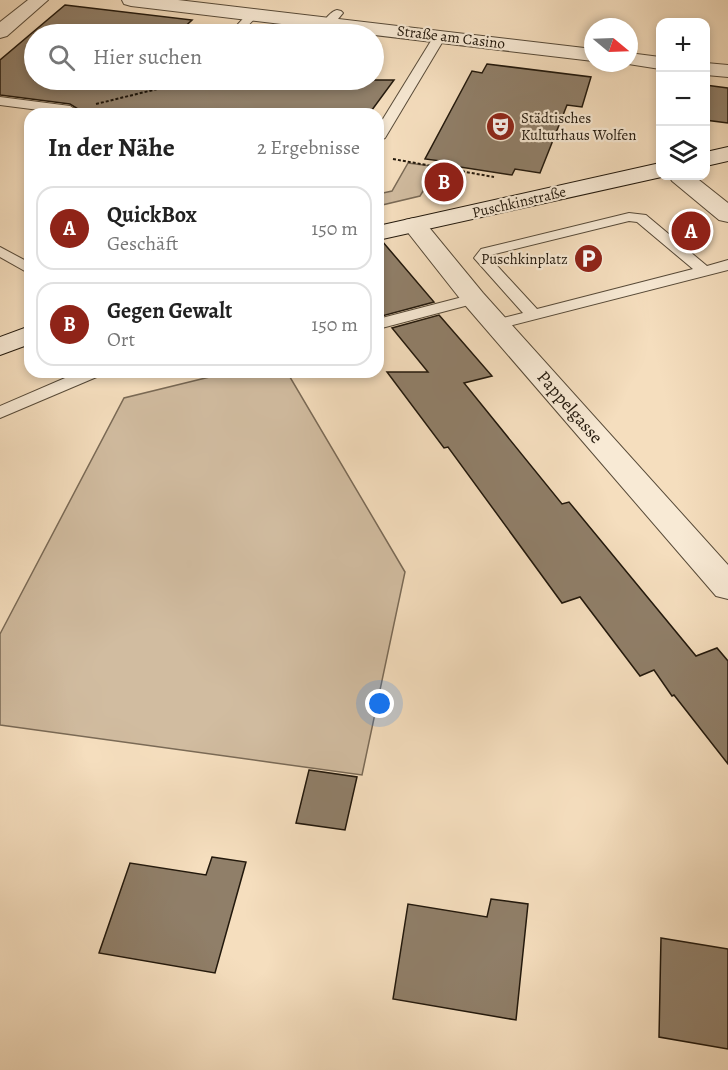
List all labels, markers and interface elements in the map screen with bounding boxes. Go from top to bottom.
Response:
north arrow [584,18,638,72]
map controls [656,18,710,180]
button: + [656,18,710,72]
street label: Straße am Casino [396,20,506,54]
search box [24,24,384,90]
icon: search [45,41,78,74]
text: Hier suchen [93,42,202,72]
button: − [656,72,710,126]
place label: Städtisches Kulturhaus Wolfen [521,108,636,145]
theatre icon: Städtisches Kulturhaus Wolfen [484,111,516,143]
button: layers [656,126,710,180]
text: In der Nähe [48,130,175,165]
text: 2 Ergebnisse [257,134,360,161]
pin: B [424,160,464,204]
street label: Puschkinstraße [470,181,568,223]
text: QuickBox [107,200,197,230]
pin: A [672,208,710,254]
text: A [63,215,76,242]
text: 150 m [311,215,358,242]
text: Geschäft [107,230,178,257]
parking icon: Puschkinplatz [573,243,605,275]
place label: Puschkinplatz [481,249,568,269]
text: Gegen Gewalt [107,296,232,326]
text: B [63,311,76,338]
text: 150 m [311,311,358,338]
text: Ort [107,326,135,353]
street label: Pappelgasse [532,365,608,449]
your location [365,689,394,718]

